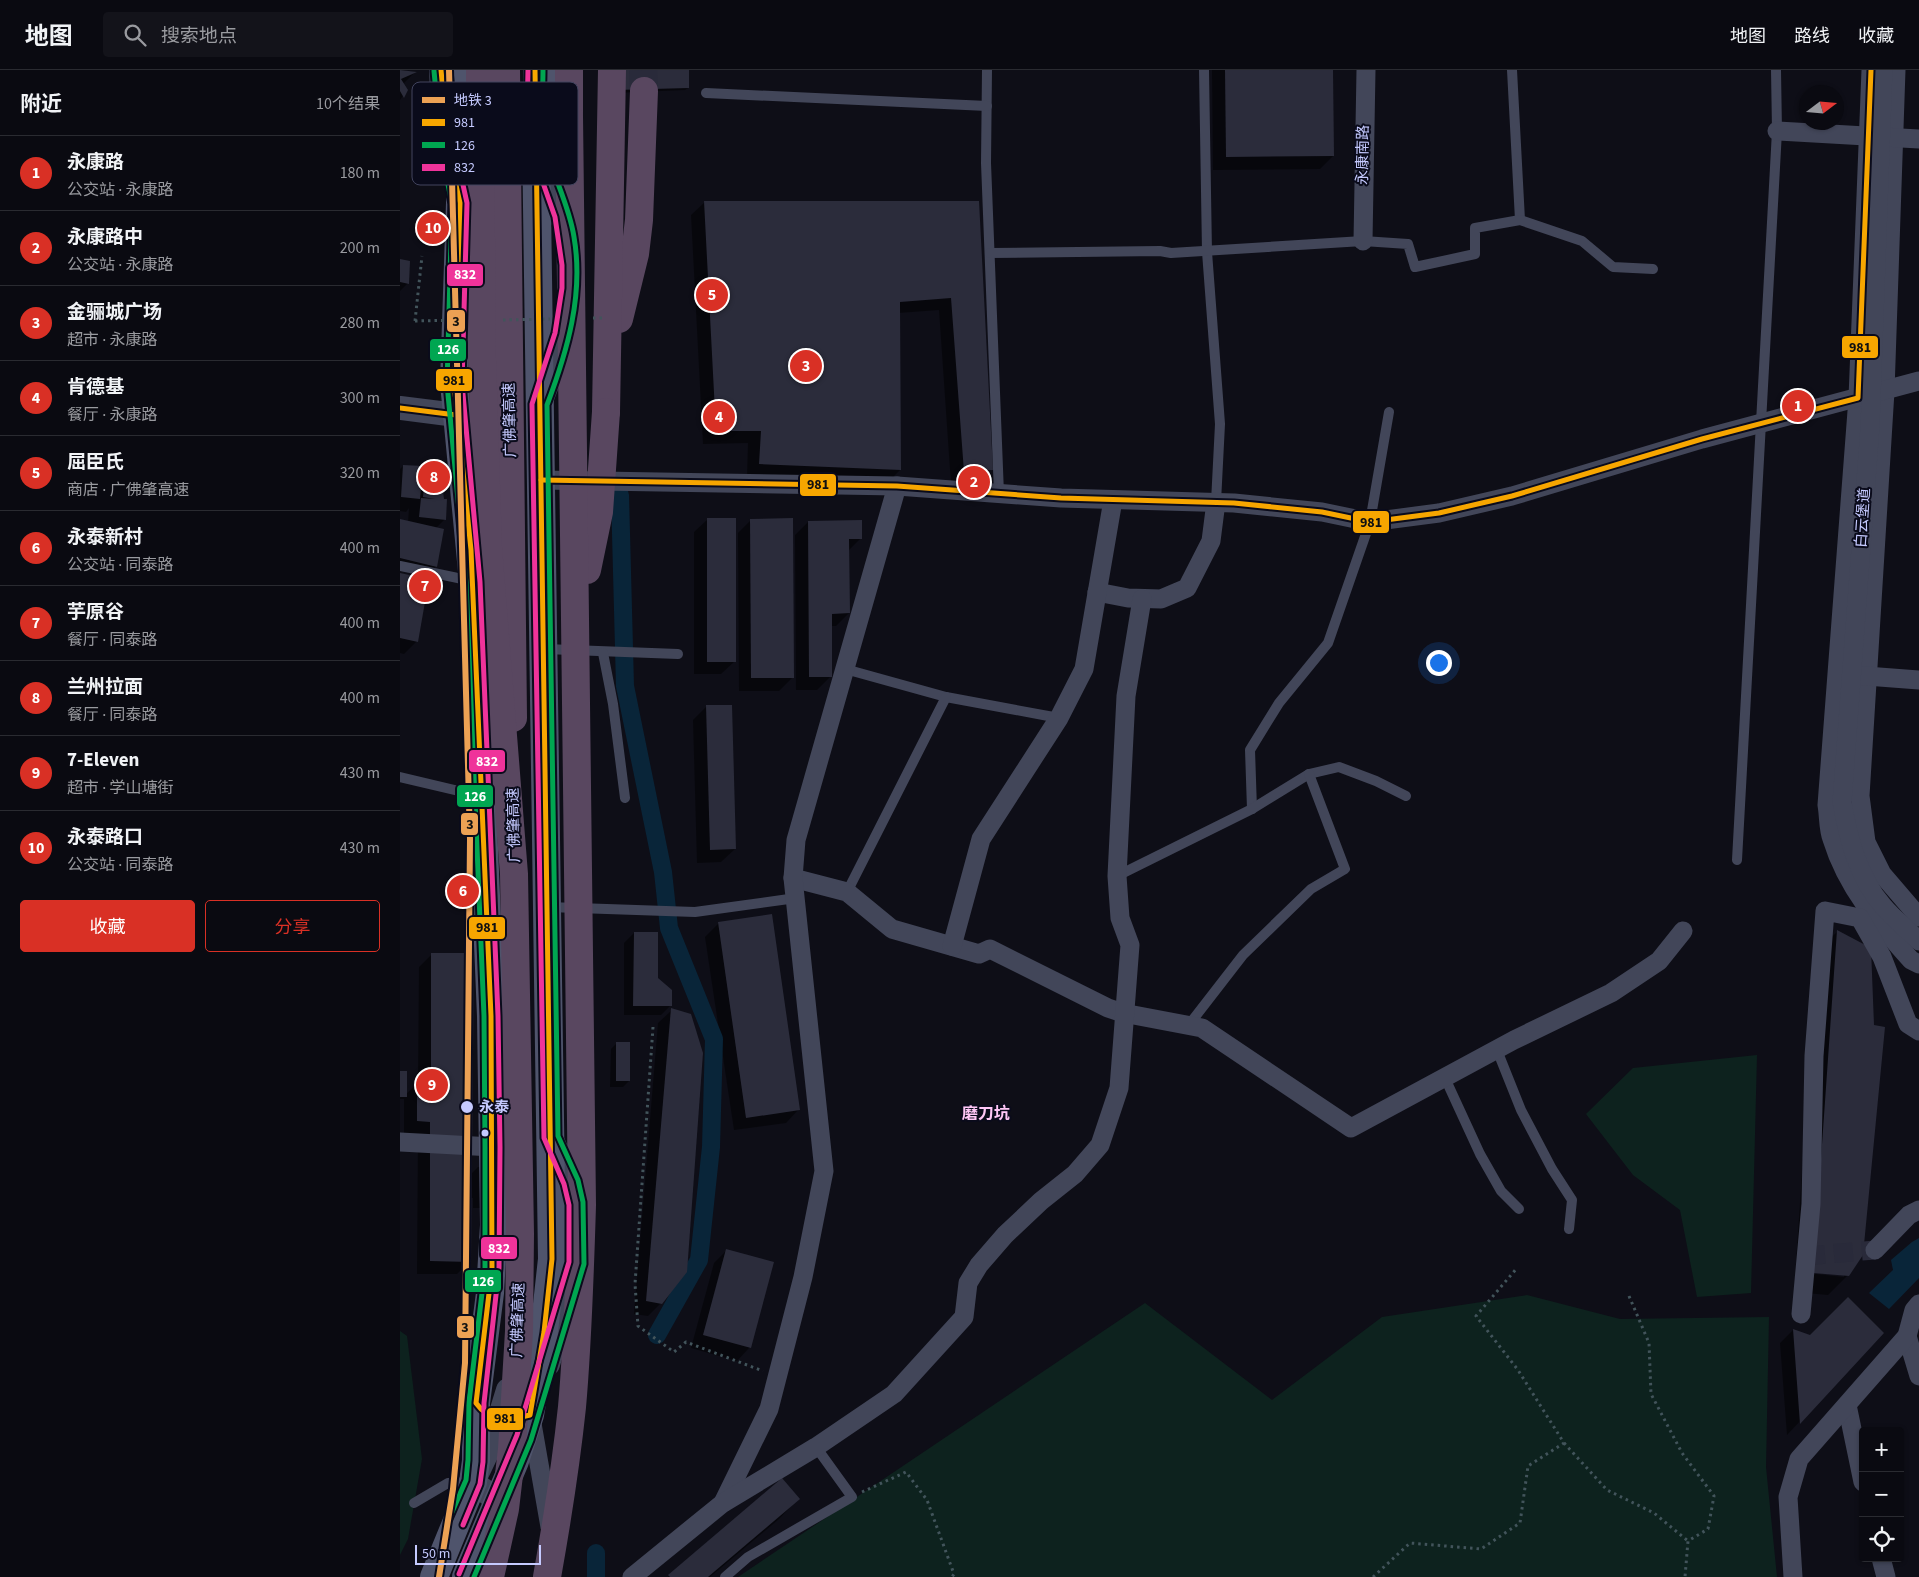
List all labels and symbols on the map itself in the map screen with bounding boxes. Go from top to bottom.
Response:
legend [412,82,578,185]
north arrow [1799,85,1844,130]
text: 地铁 3 [454,91,492,111]
text: 981 [454,113,475,133]
street label: 永康南路 [1352,125,1374,185]
text: 126 [454,136,475,156]
text: 832 [454,158,475,178]
pin: 10 [417,209,449,247]
line badge: 832 [446,263,484,287]
text: 832 [454,265,476,285]
pin: 5 [696,276,728,314]
line badge: 3 [446,309,466,333]
text: 3 [452,312,460,332]
line badge: 981 [1841,335,1879,359]
line badge: 126 [429,338,467,362]
text: 981 [1849,338,1871,358]
text: 126 [437,340,459,360]
pin: 3 [790,347,822,385]
line badge: 981 [435,368,473,392]
text: 981 [443,371,465,391]
street label: 广佛肇高速 [499,382,521,458]
pin: 1 [1782,387,1814,425]
pin: 4 [703,398,735,436]
pin: 8 [418,458,450,496]
pin: 2 [958,463,990,501]
line badge: 981 [799,473,837,497]
text: 981 [807,475,829,495]
street label: 白云堡道 [1850,487,1876,549]
line badge: 981 [1352,510,1390,534]
text: 981 [1360,513,1382,533]
pin: 7 [409,567,441,605]
your location [1426,650,1452,676]
line badge: 832 [468,749,506,773]
text: 832 [476,752,498,772]
line badge: 126 [456,784,494,808]
text: 126 [464,787,486,807]
street label: 广佛肇高速 [503,787,525,863]
line badge: 3 [460,812,479,836]
text: 3 [466,815,474,835]
pin: 6 [447,872,479,910]
line badge: 981 [468,916,506,940]
text: 981 [476,918,498,938]
pin: 9 [416,1066,448,1104]
place label: 永泰 [479,1097,510,1118]
marker: 永泰 [459,1099,475,1115]
district label: 磨刀坑 [962,1103,1010,1125]
unlabelled marker [480,1128,490,1138]
line badge: 832 [480,1236,518,1260]
text: 832 [488,1239,510,1259]
line badge: 126 [464,1269,502,1293]
text: 126 [472,1272,494,1292]
street label: 广佛肇高速 [506,1282,530,1358]
line badge: 3 [456,1315,475,1339]
text: 3 [461,1318,469,1338]
line badge: 981 [486,1407,524,1431]
text: 981 [494,1409,516,1429]
scale bar [415,1542,541,1565]

